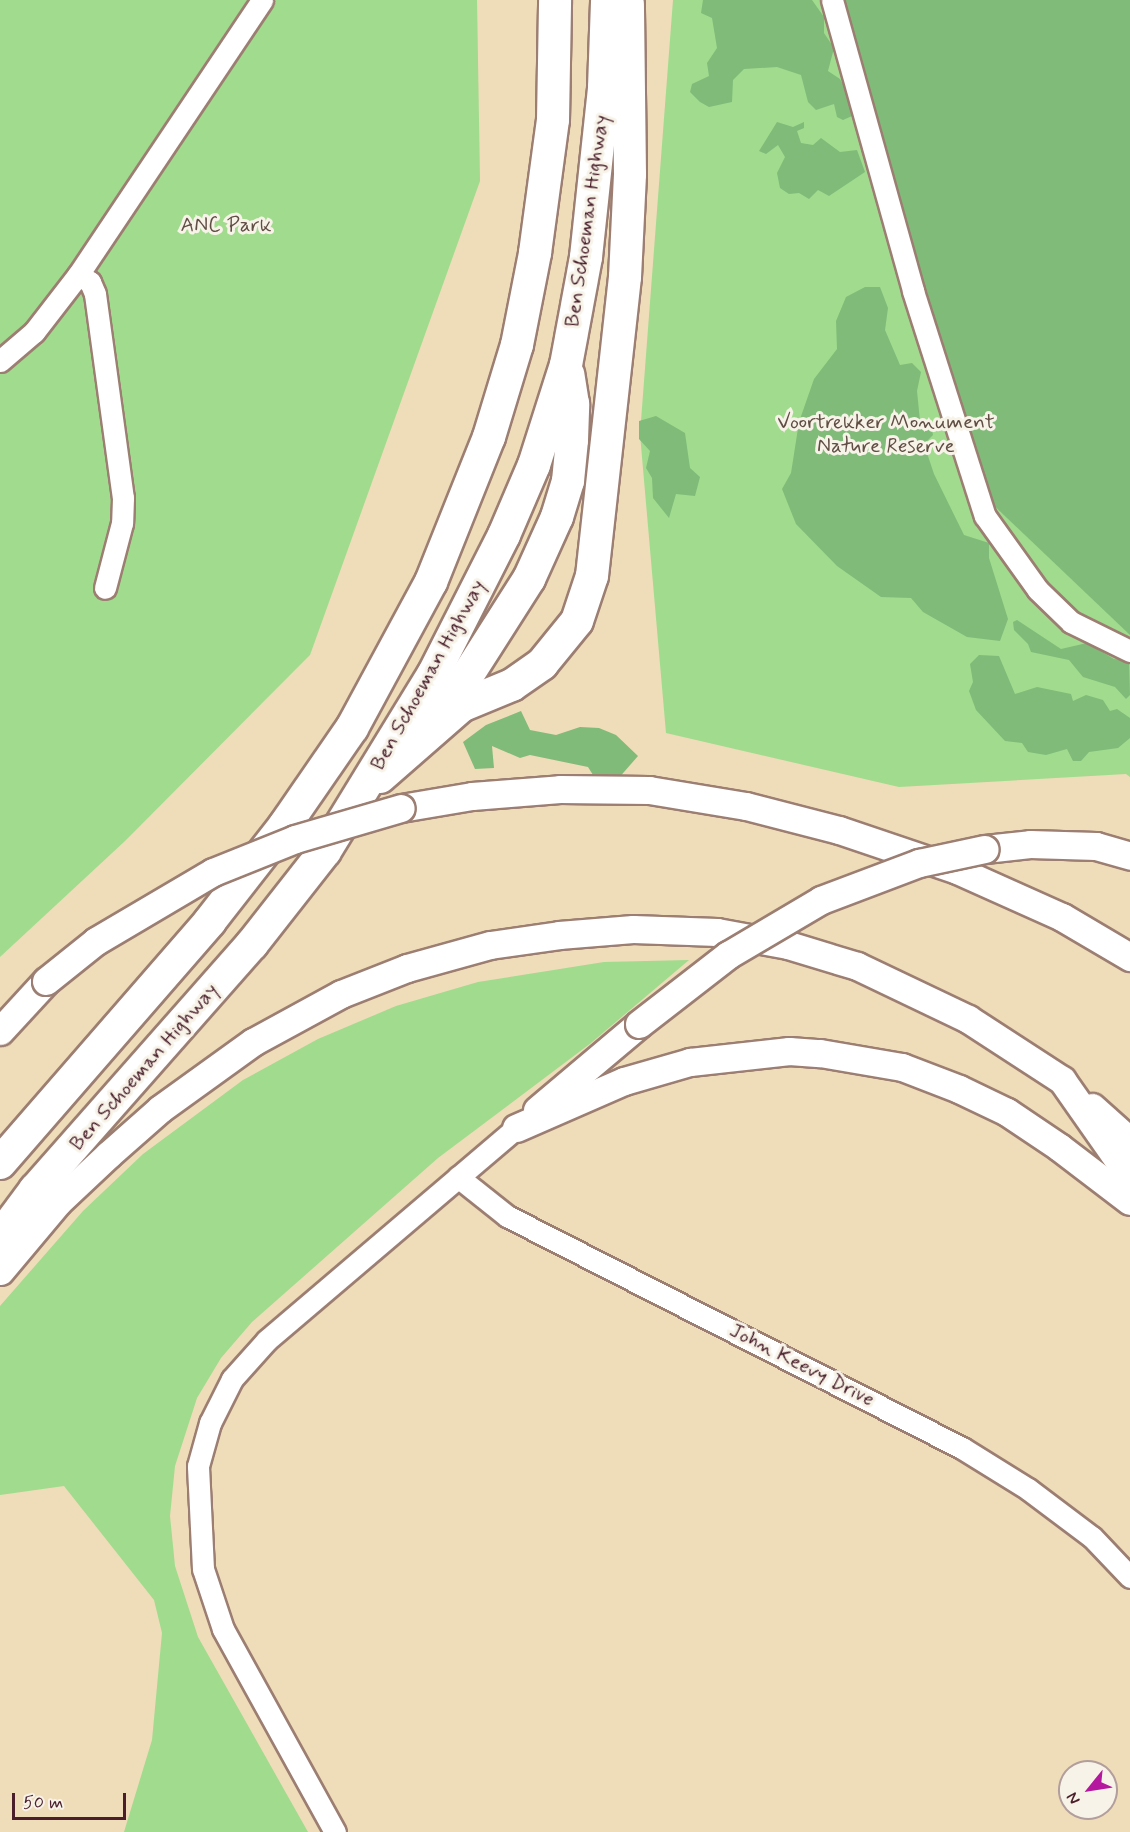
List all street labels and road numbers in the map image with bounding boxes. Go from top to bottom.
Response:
street label: Ben Schoeman Highway [560,114,614,328]
street label: Ben Schoeman Highway [366,576,490,774]
street label: Ben Schoeman Highway [65,979,223,1155]
street label: John Keevy Drive [725,1318,879,1412]

